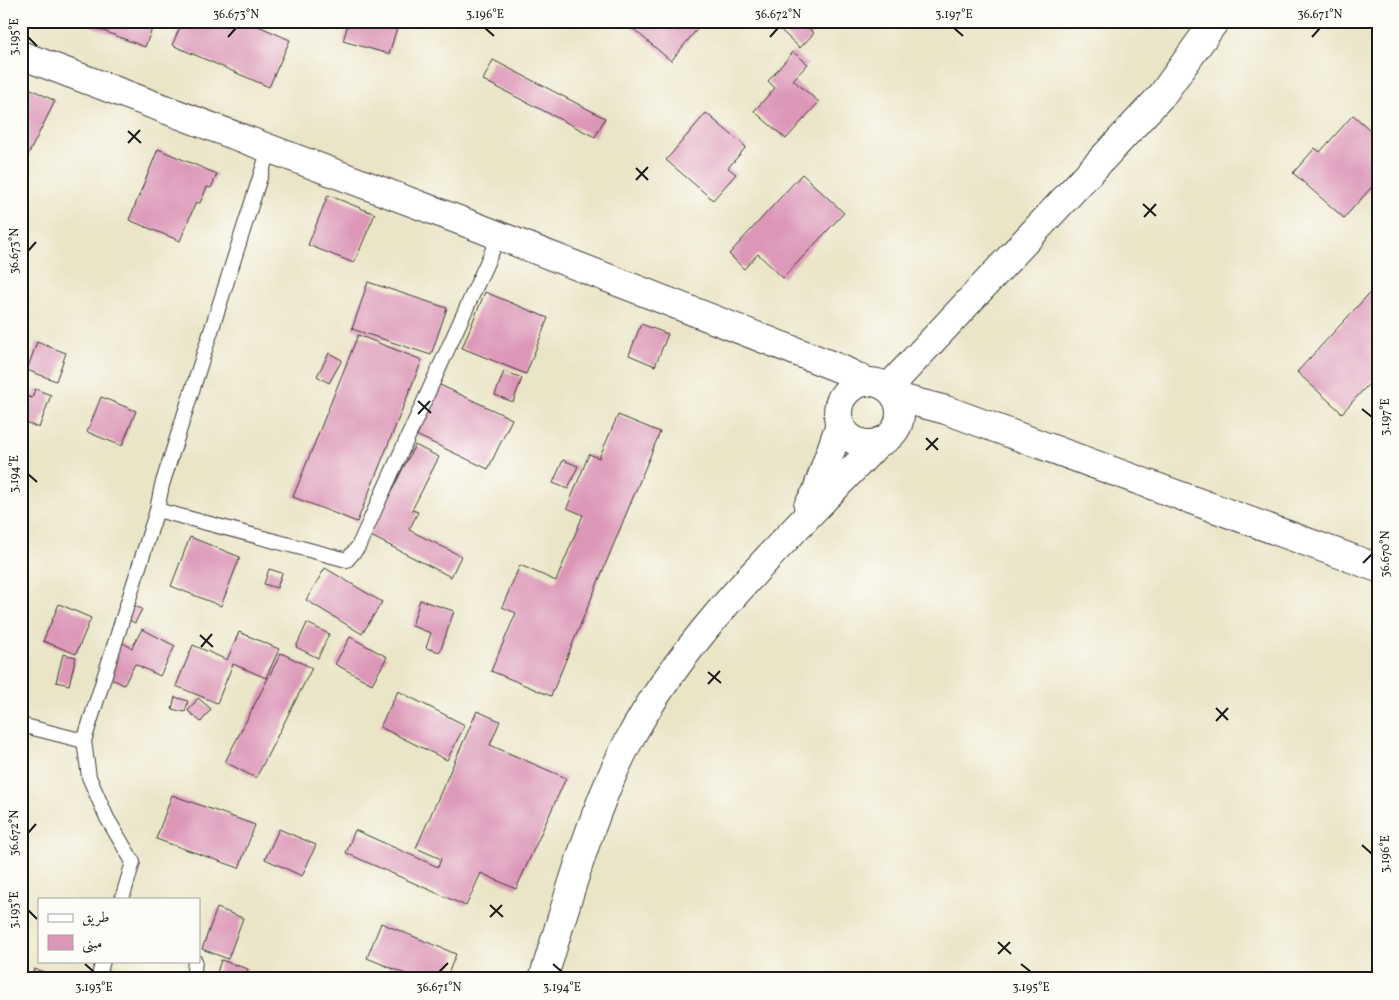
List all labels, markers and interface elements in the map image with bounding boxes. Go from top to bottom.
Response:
text: 36.673°N [213,7,259,23]
text: 3.196°E [466,7,504,23]
text: 36.672°N [755,7,801,23]
text: 3.197°E [935,7,973,23]
text: 36.671°N [1297,7,1343,23]
text: 3.195°E [7,18,23,56]
text: 36.673°N [7,228,23,274]
text: 3.197°E [1378,398,1394,436]
text: 3.194°E [7,455,23,493]
text: 36.670°N [1378,530,1394,577]
text: 36.672°N [7,810,23,856]
text: 3.196°E [1378,835,1394,873]
text: 3.193°E [7,891,23,929]
legend [38,898,200,962]
text: طريق [82,908,109,929]
text: مبنى [82,934,102,955]
text: 3.193°E [75,980,113,996]
text: 36.671°N [416,980,462,996]
text: 3.194°E [543,980,581,996]
text: 3.195°E [1012,980,1050,996]

